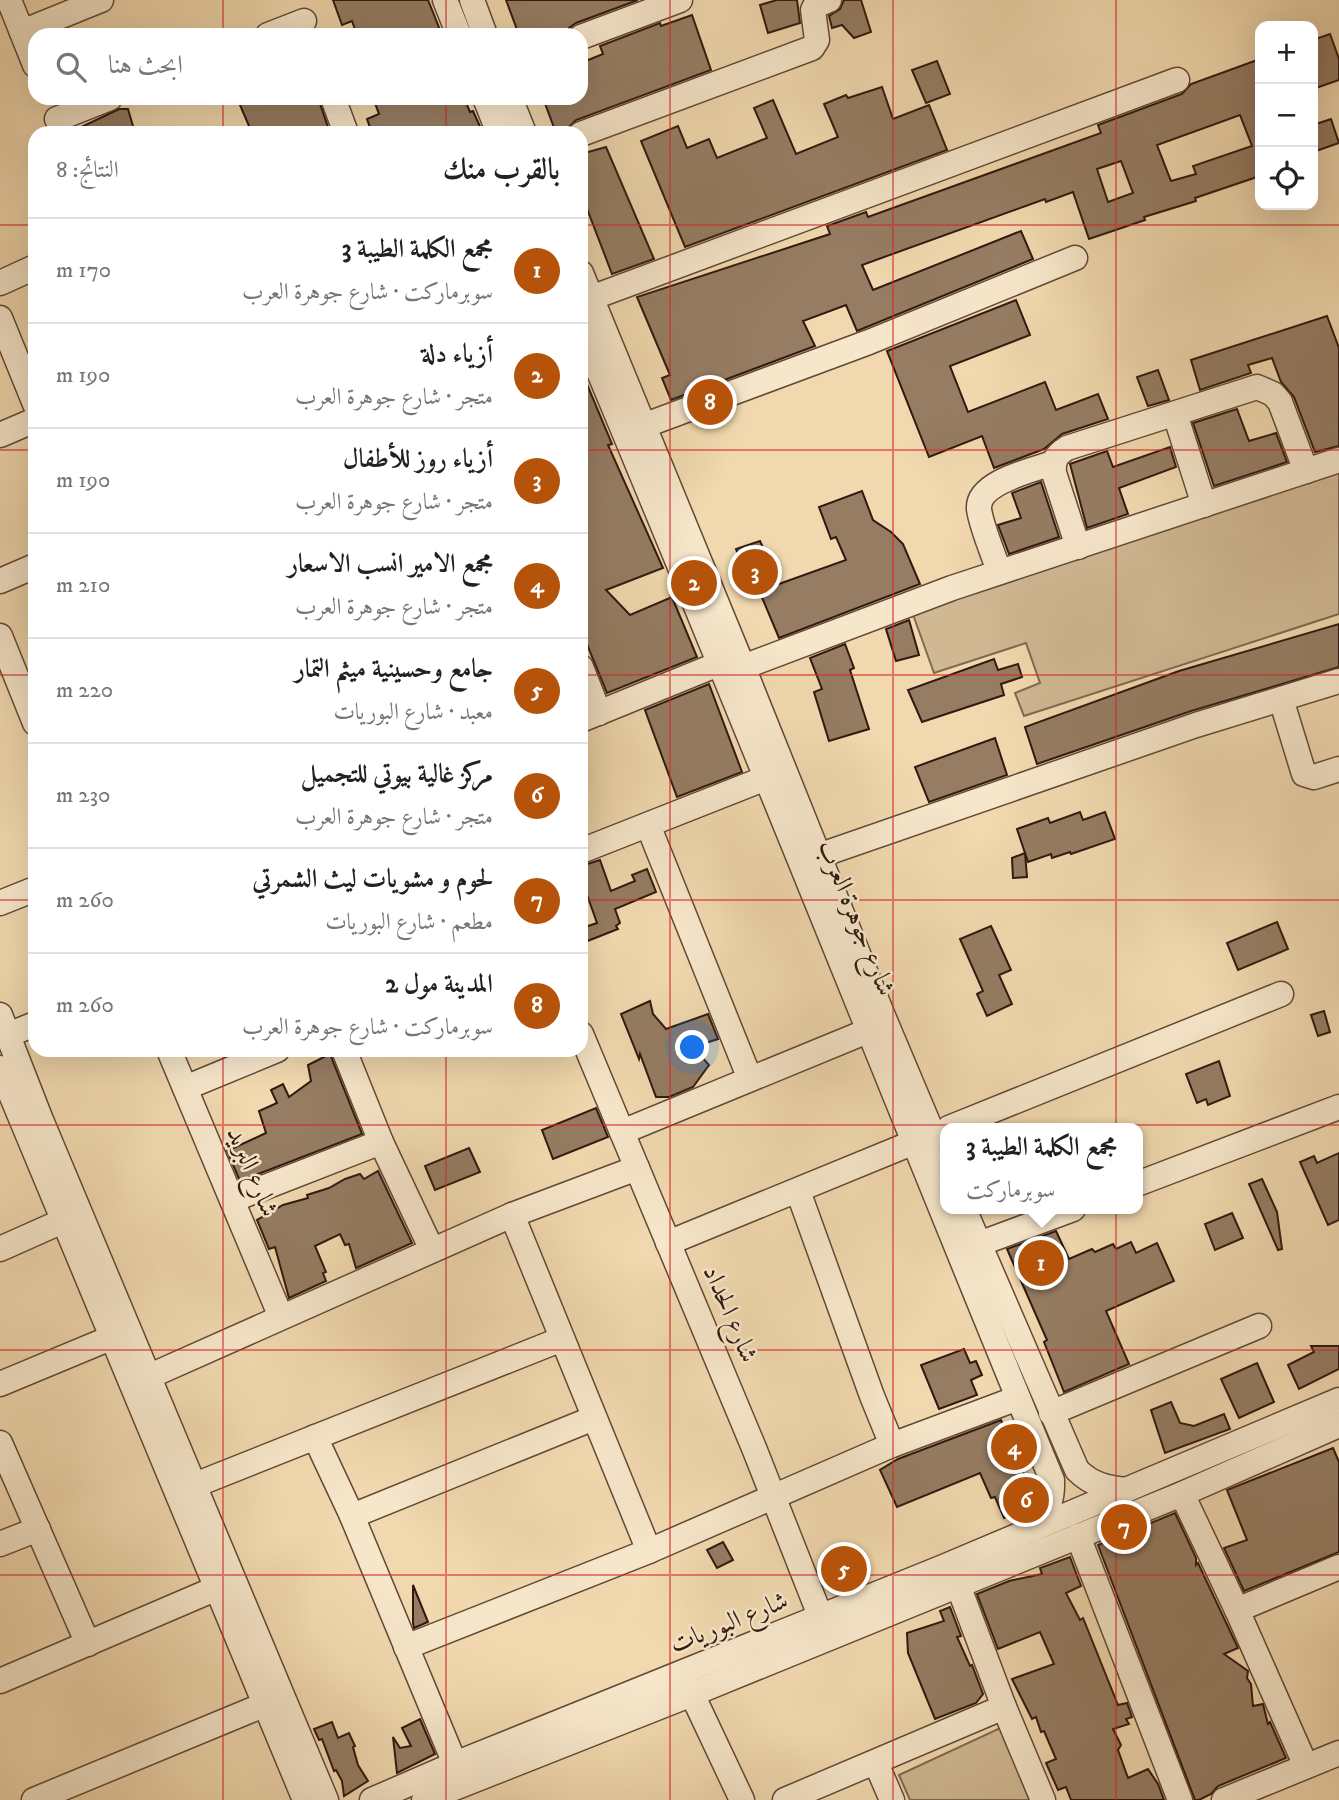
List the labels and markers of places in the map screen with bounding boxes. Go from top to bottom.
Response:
pin: 8 [687,376,733,428]
pin: 3 [732,546,778,598]
pin: 2 [671,557,717,609]
pin: 1 [1018,1237,1064,1289]
pin: 4 [991,1421,1037,1473]
pin: 6 [1003,1474,1049,1526]
pin: 7 [1101,1501,1147,1553]
pin: 5 [821,1543,867,1595]

